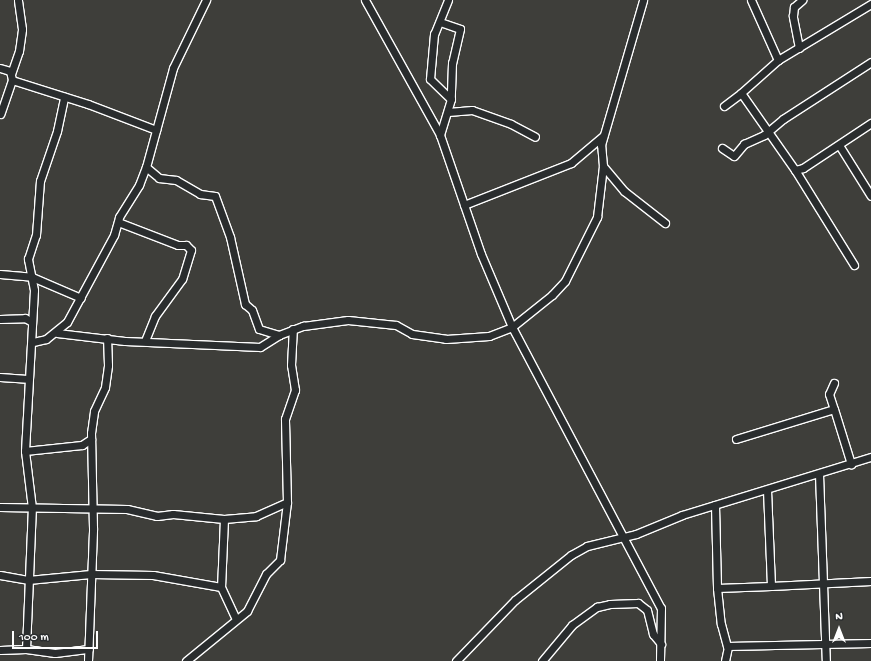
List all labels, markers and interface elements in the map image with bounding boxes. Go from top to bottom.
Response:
north arrow [819,609,859,649]
text: N [835,611,843,623]
scale bar [14,623,100,649]
text: 100 m [19,631,49,645]

